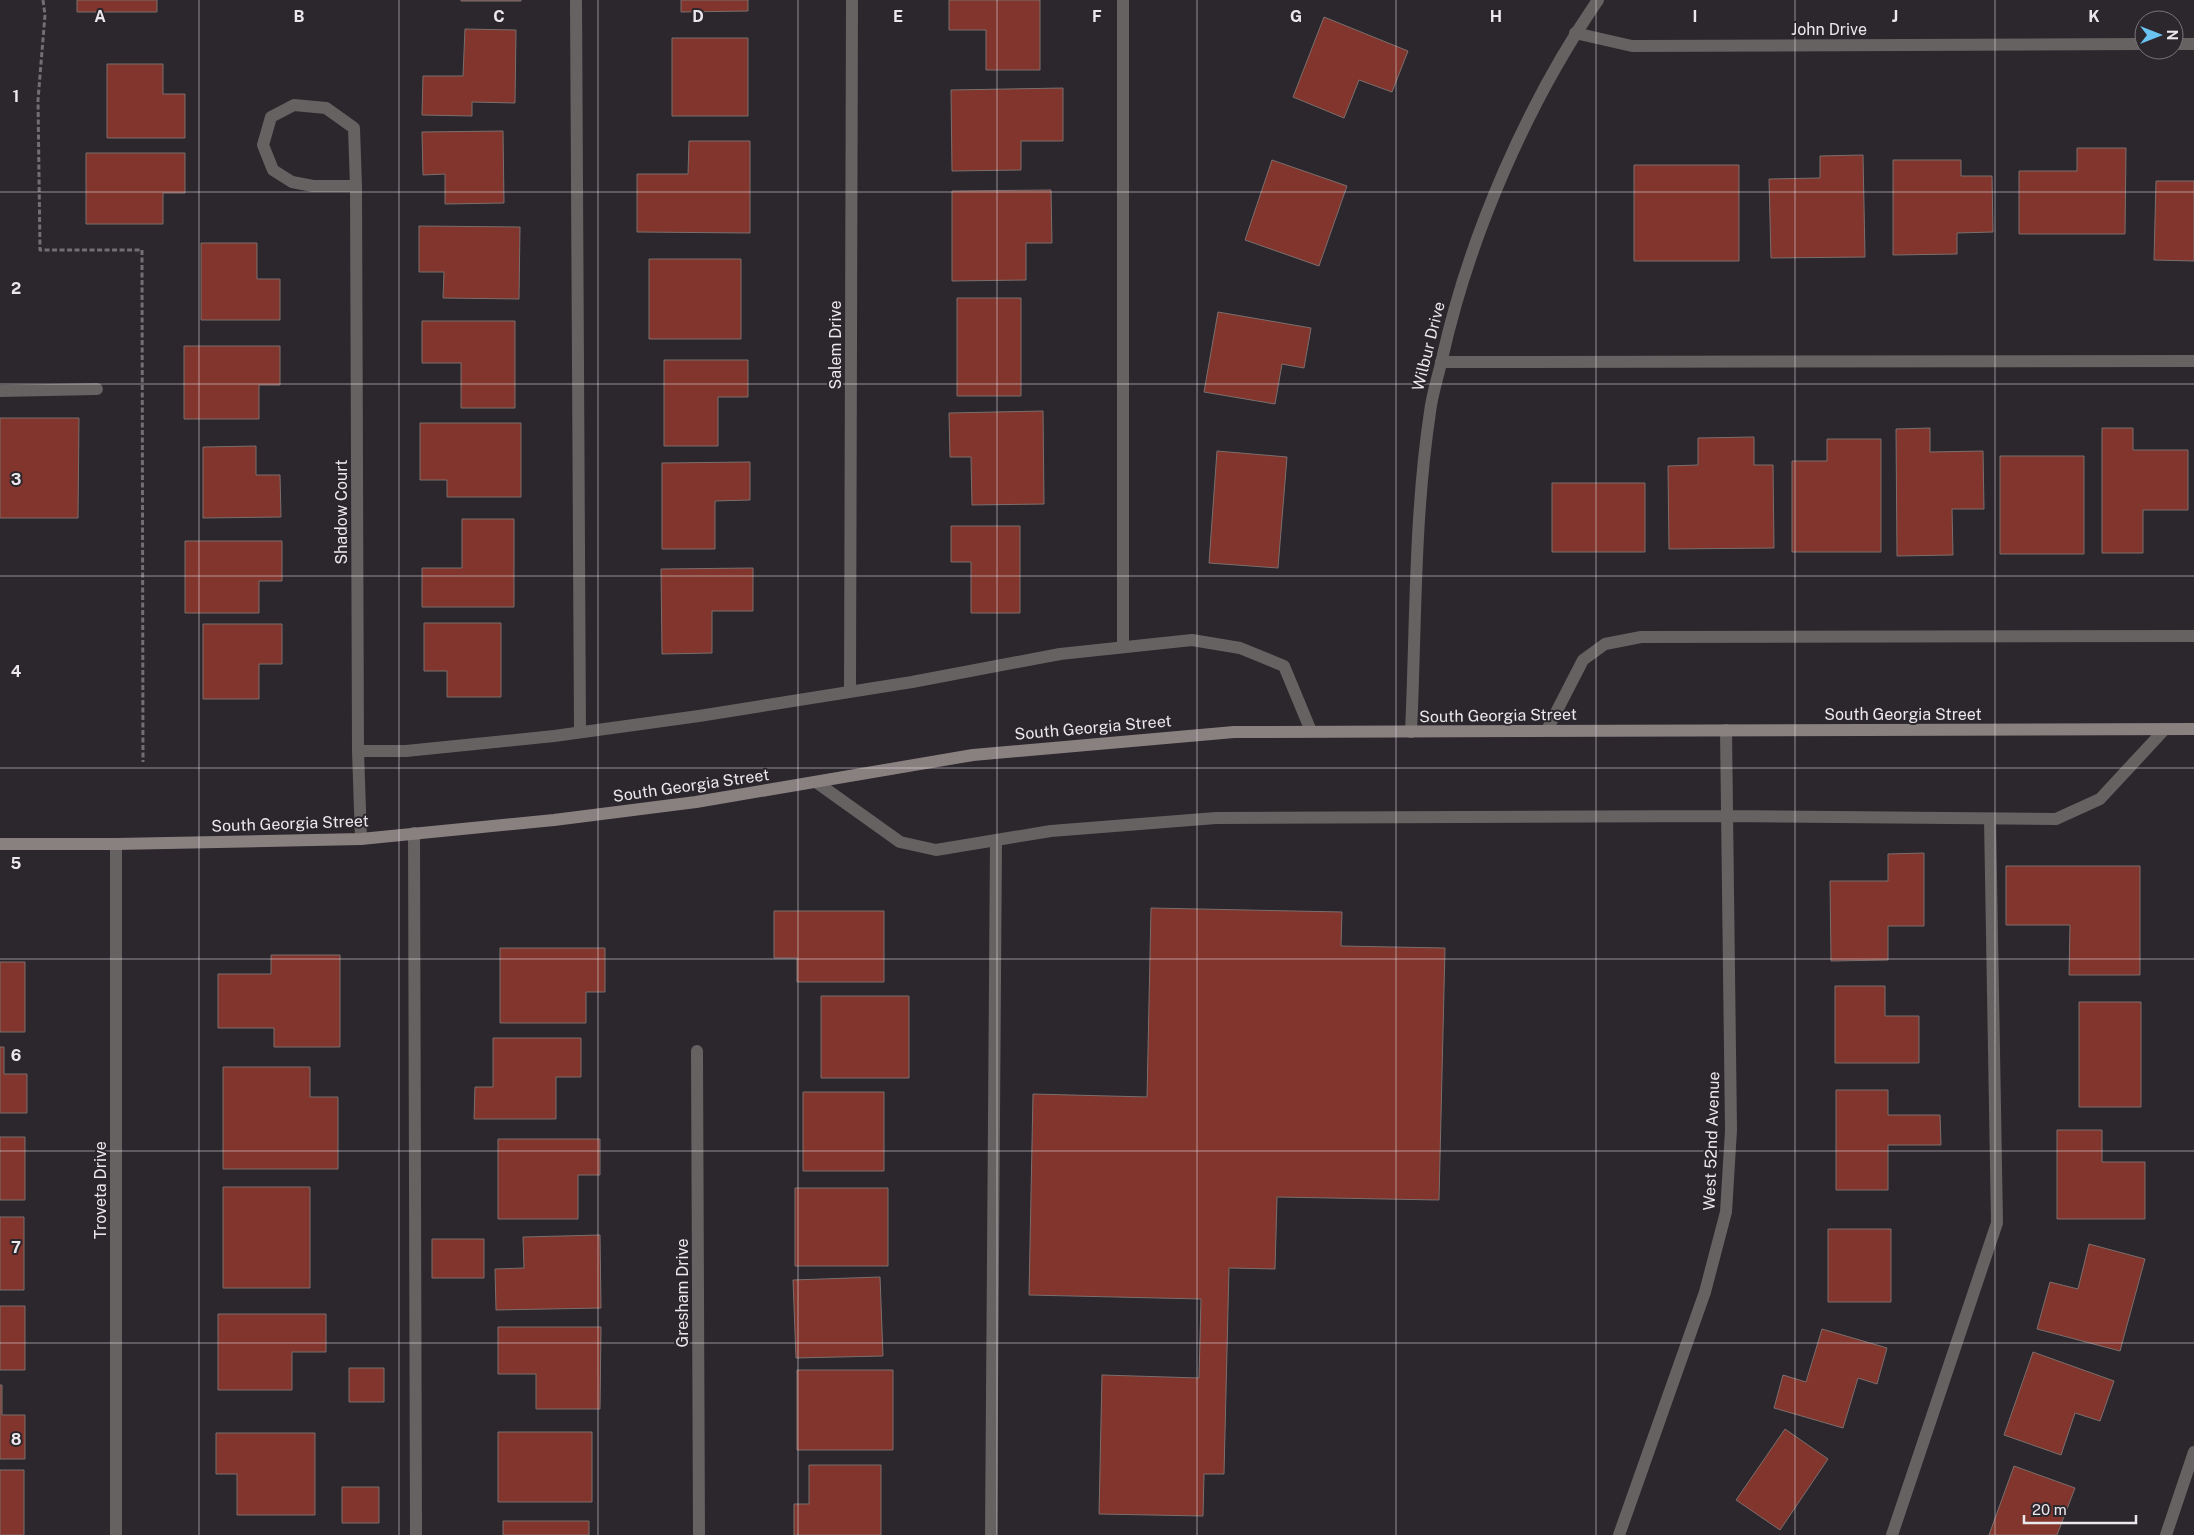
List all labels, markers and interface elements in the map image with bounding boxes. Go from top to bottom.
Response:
text: A [94,7,106,26]
text: B [294,7,305,26]
text: C [493,7,505,26]
text: D [692,7,704,26]
text: E [893,7,903,26]
text: F [1092,7,1102,26]
text: G [1290,7,1302,26]
text: H [1490,7,1502,26]
text: I [1693,7,1697,26]
text: J [1892,7,1898,26]
text: K [2088,7,2100,26]
north arrow [2134,10,2184,60]
street label: John Drive [1791,20,1867,39]
text: N [2164,30,2180,40]
text: 1 [13,87,19,106]
text: 2 [11,279,21,298]
street label: Wilbur Drive [1408,299,1449,393]
street label: Salem Drive [826,300,845,390]
street label: Shadow Court [332,459,351,565]
text: 3 [11,470,21,489]
text: 4 [11,662,22,681]
street label: South Georgia Street [1419,705,1577,726]
street label: South Georgia Street [1824,705,1982,724]
street label: South Georgia Street [1014,711,1172,744]
street label: South Georgia Street [612,765,770,806]
street label: South Georgia Street [211,811,369,836]
text: 5 [11,854,22,873]
text: 6 [11,1046,21,1065]
street label: West 52nd Avenue [1700,1071,1723,1211]
street label: Troveta Drive [91,1141,110,1239]
text: 7 [11,1238,21,1257]
street label: Gresham Drive [673,1238,692,1348]
text: 8 [11,1430,22,1449]
scale bar [2024,1492,2136,1524]
text: 20 m [2032,1501,2067,1518]

